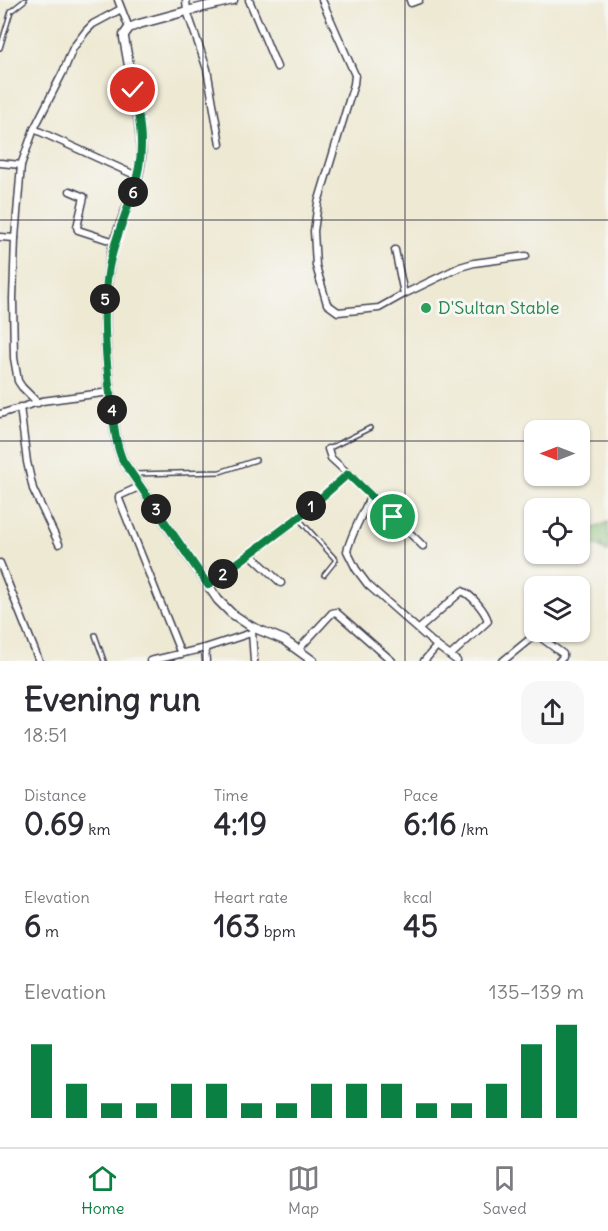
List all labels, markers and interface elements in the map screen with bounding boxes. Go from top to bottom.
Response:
pin [107,64,158,115]
icon: check [116,73,149,106]
pin: 6 [118,177,148,207]
text: 6 [128,182,138,202]
pin: 5 [90,284,120,314]
text: 5 [100,289,110,309]
place label: D'Sultan Stable [438,296,560,319]
marker: D'Sultan Stable [419,301,433,315]
pin: 4 [97,395,127,425]
text: 4 [107,400,117,420]
north arrow [524,420,590,486]
map controls [524,420,590,642]
pin: 1 [296,491,326,521]
pin [367,491,418,542]
pin: 3 [141,494,171,524]
text: 1 [308,496,314,516]
button: locate [524,498,590,564]
text: 3 [151,499,161,519]
icon: arrive [376,500,409,533]
pin: 2 [208,559,238,589]
text: 2 [219,564,227,584]
button: layers [524,576,590,642]
text: Evening run [24,678,200,720]
button: share [521,681,584,744]
text: 18:51 [24,722,67,747]
text: Distance [24,785,86,805]
text: Time [214,785,248,805]
text: Pace [403,785,438,805]
text: 0.69 [24,805,85,843]
text: 4:19 [214,805,267,843]
text: 6:16 [403,805,457,843]
text: km [85,819,111,839]
text: /km [457,819,488,839]
text: Elevation [24,887,90,907]
text: Heart rate [214,887,288,907]
text: kcal [403,887,432,907]
text: 6 [24,907,41,945]
text: 163 [214,907,260,945]
text: 45 [403,907,438,945]
text: m [41,921,59,941]
text: bpm [260,921,296,941]
text: Elevation [24,979,106,1004]
text: 135–139 m [489,979,584,1004]
tab: Home [81,1162,124,1218]
tab: Map [287,1162,320,1218]
tab: Saved [483,1162,527,1218]

